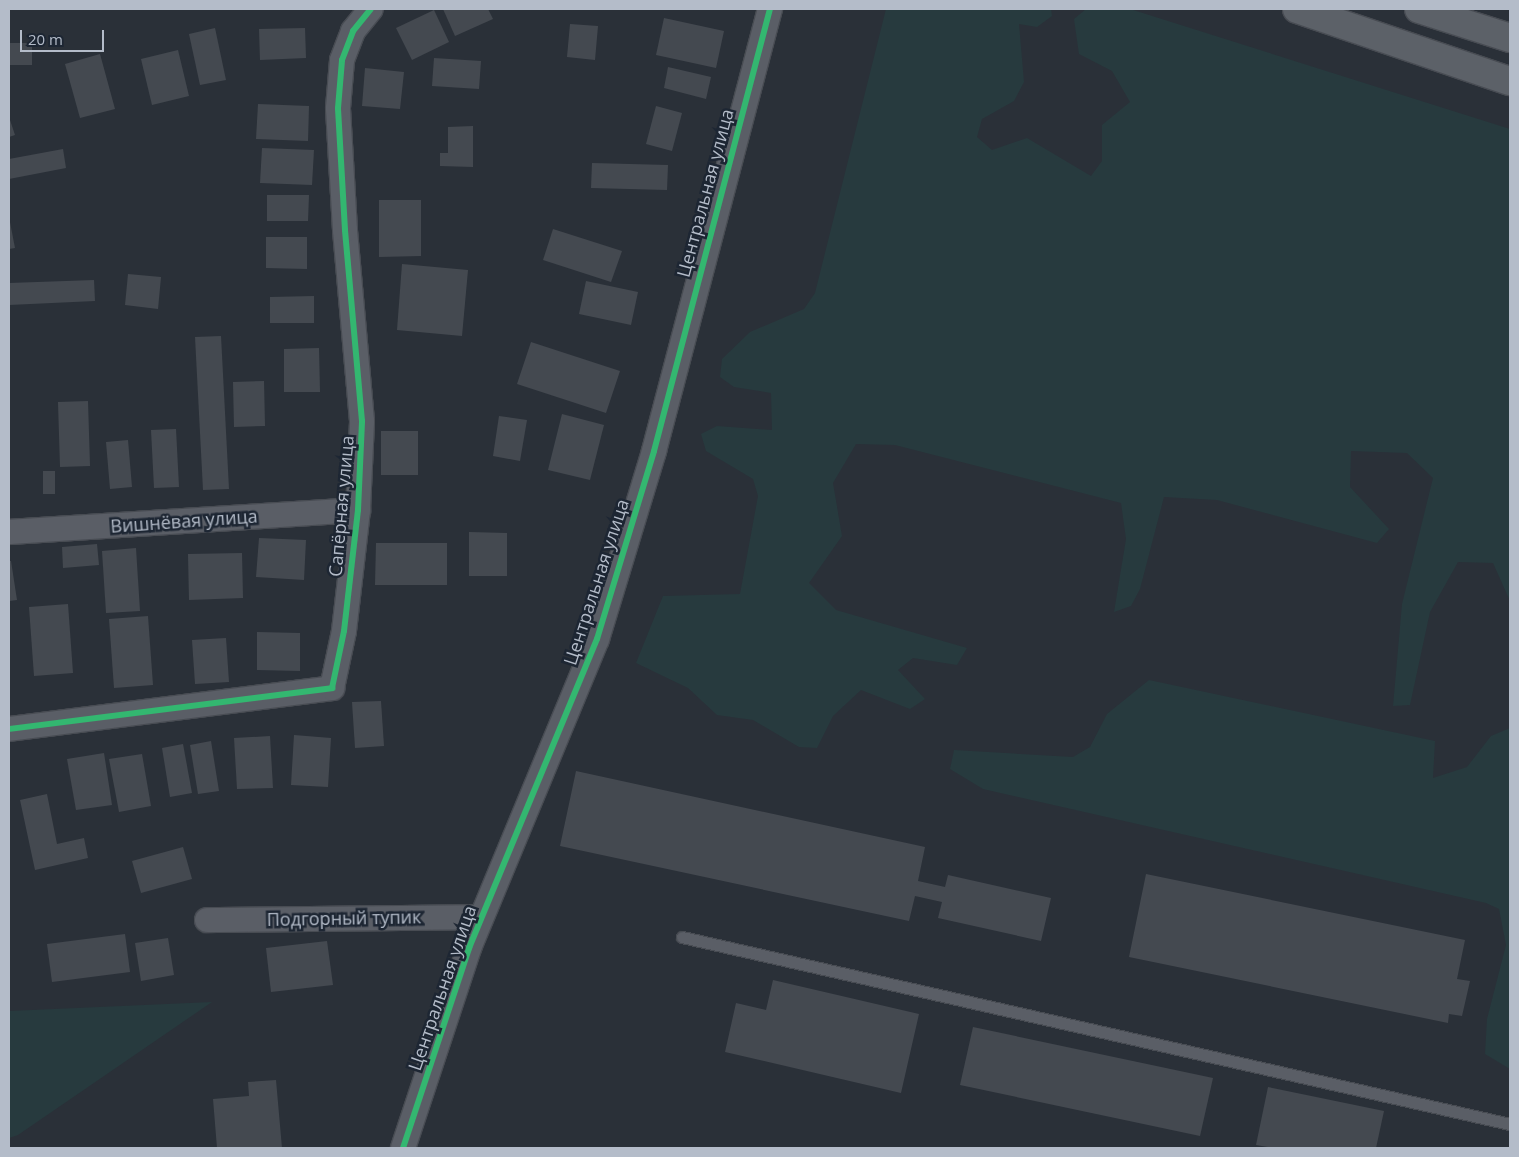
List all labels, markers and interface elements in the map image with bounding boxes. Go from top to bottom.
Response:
scale bar [22,20,106,52]
text: 20 m [28,29,63,49]
street label: Центральная улица [672,107,738,279]
street label: Сапёрная улица [324,434,358,578]
street label: Центральная улица [559,496,633,668]
street label: Вишнёвая улица [110,505,258,537]
street label: Центральная улица [404,903,480,1073]
street label: Подгорный тупик [267,906,421,930]

